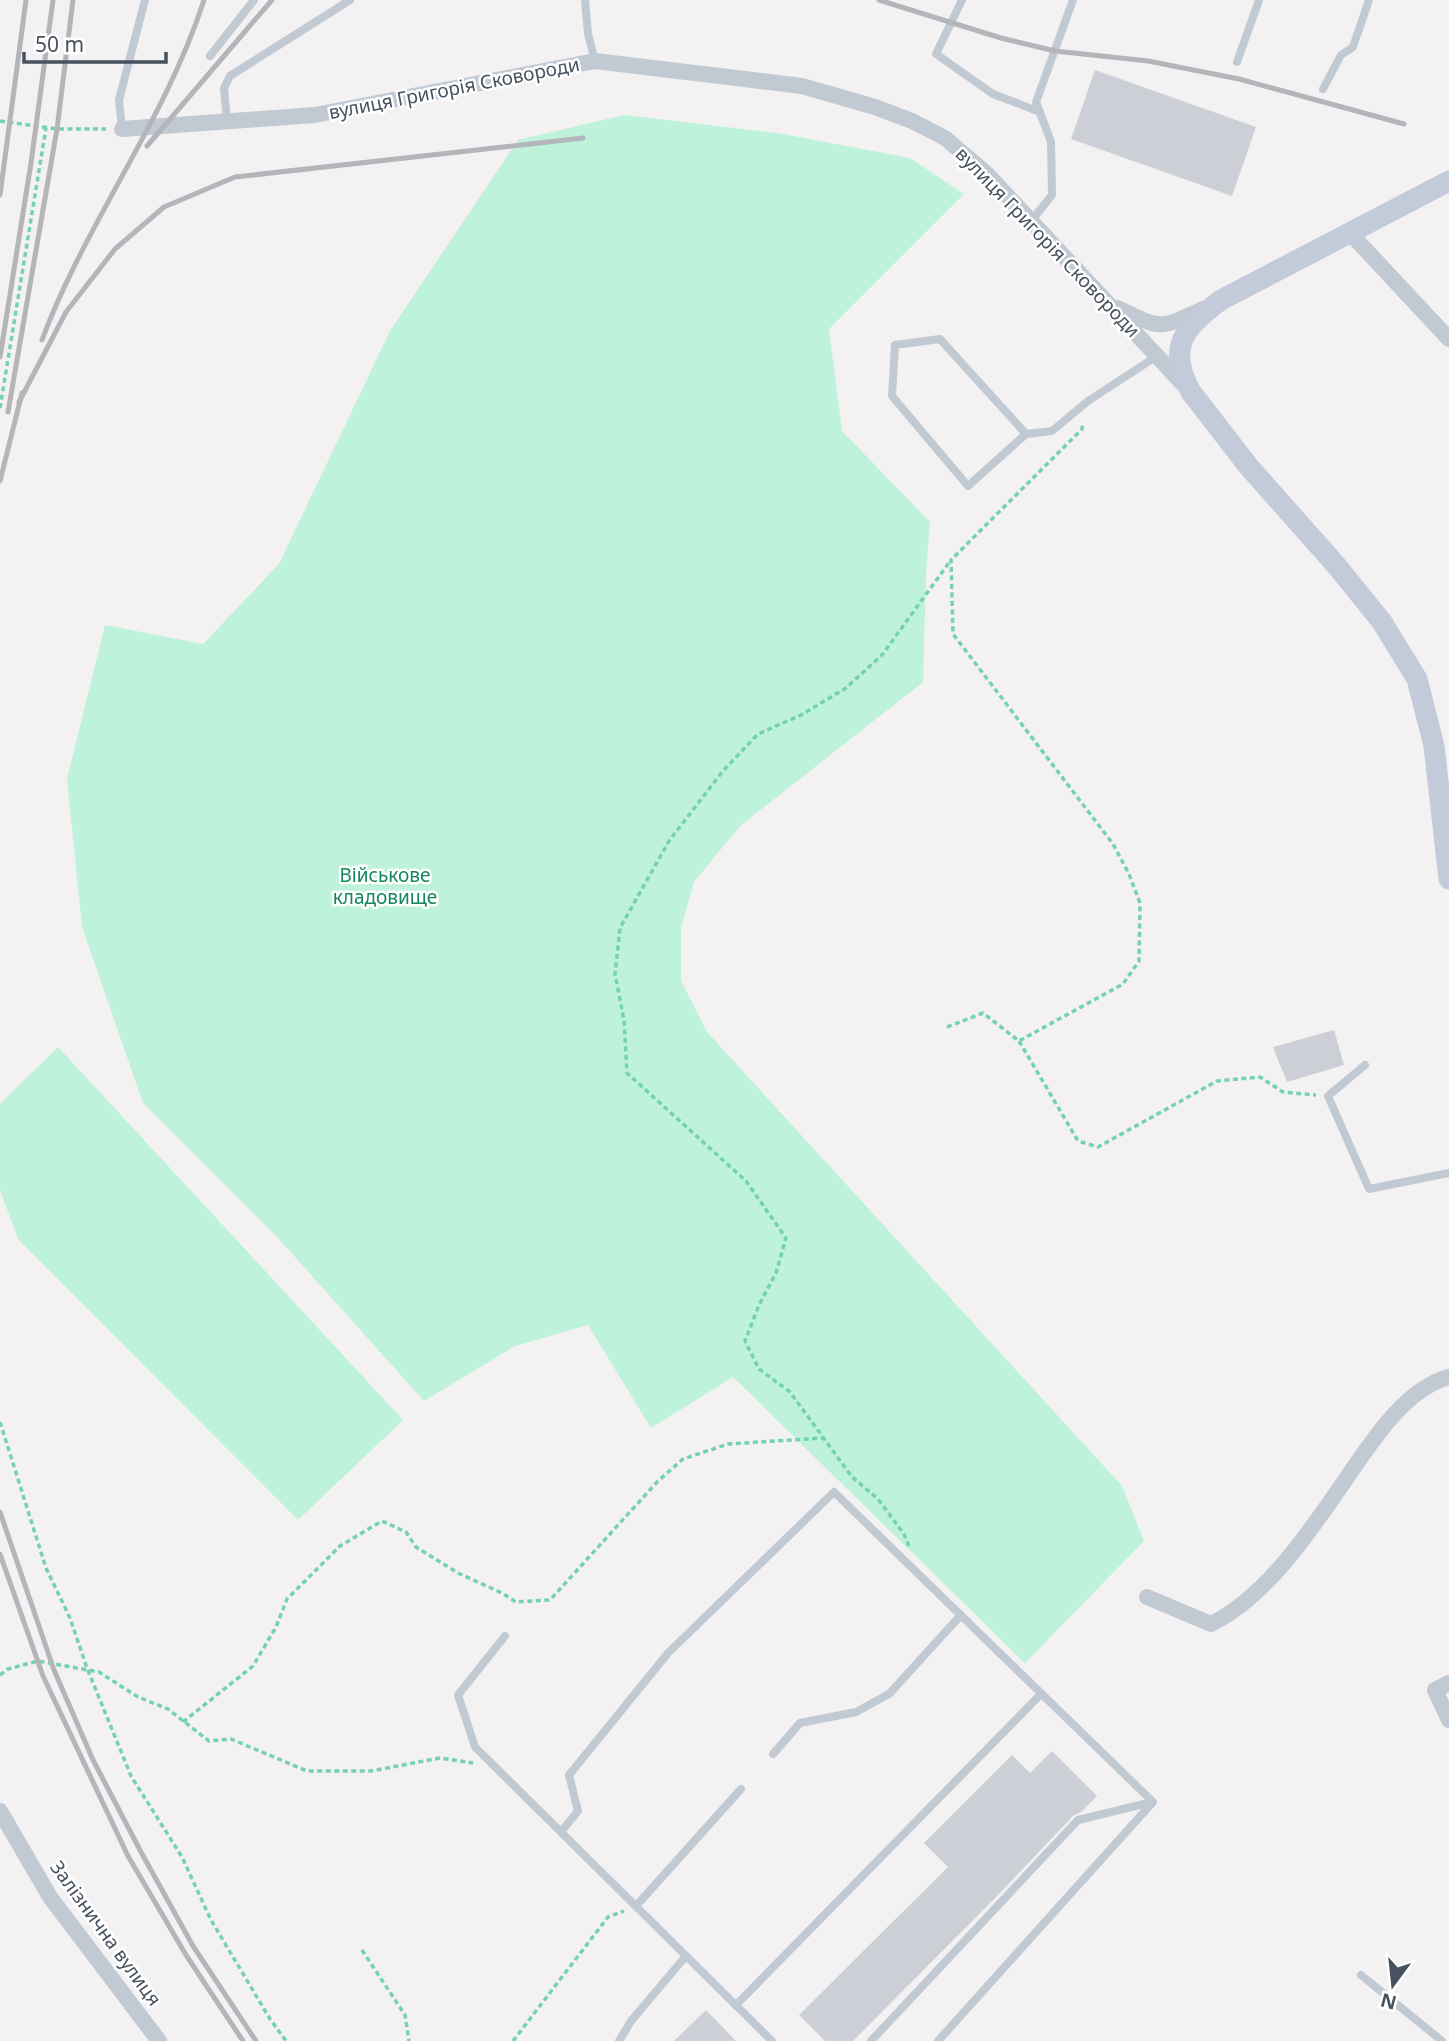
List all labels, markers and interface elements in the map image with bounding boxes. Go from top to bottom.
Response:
scale bar [24,21,166,65]
text: 50 m [35,30,84,58]
street label: вулиця Григорія Сковороди [326,51,582,125]
street label: вулиця Григорія Сковороди [950,141,1146,343]
park label: Військове кладовище [333,862,437,910]
street label: Залізнична вулиця [44,1855,168,2011]
north arrow [1358,1950,1428,2020]
text: N [1378,1987,1399,2016]

